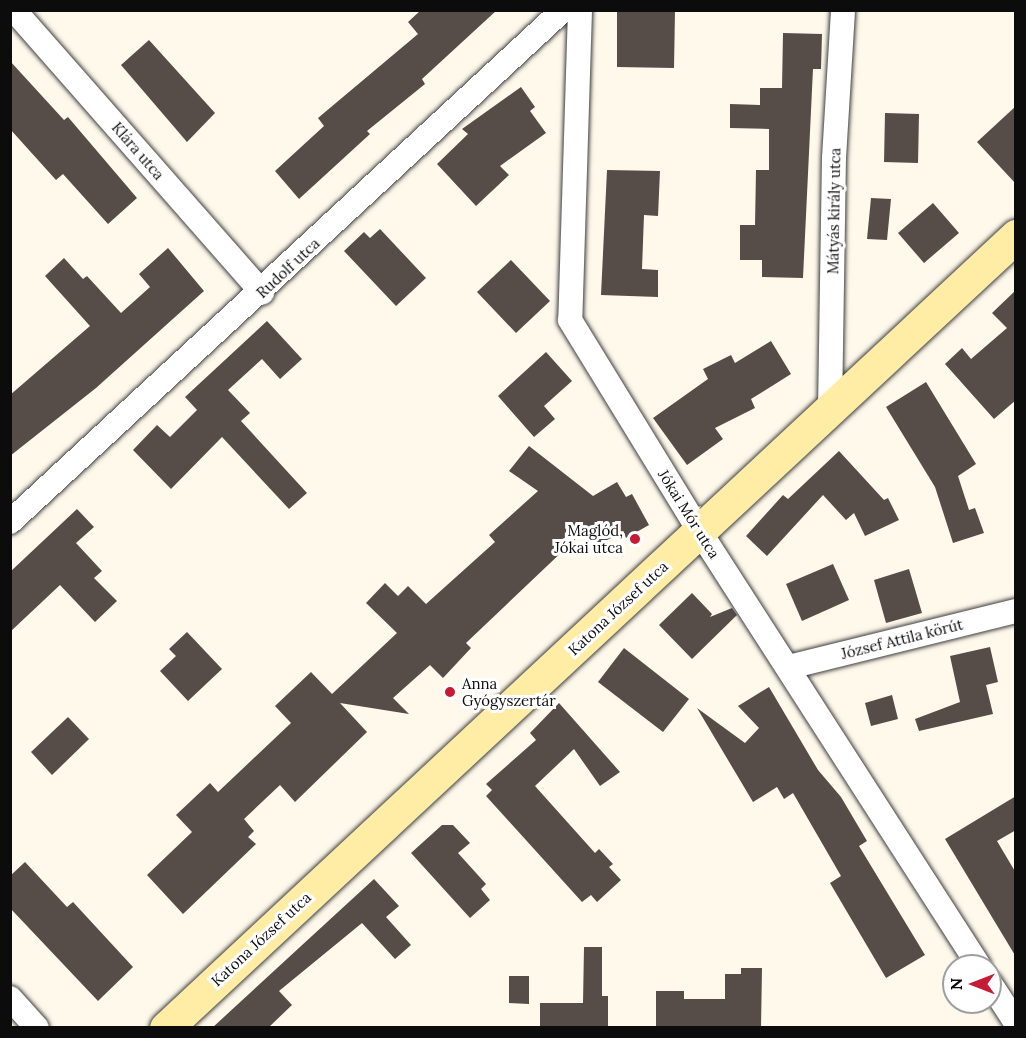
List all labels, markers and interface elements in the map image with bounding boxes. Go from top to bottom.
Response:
street label: Klára utca [108,118,168,184]
street label: Mátyás király utca [824,148,844,274]
street label: Rudolf utca [253,234,323,302]
street label: Jókai Mór utca [654,466,724,562]
place label: Maglód, Jókai utca [554,521,623,556]
marker: Maglód, Jókai utca [628,532,642,546]
street label: Katona József utca [564,557,672,659]
street label: József Attila körút [839,615,965,663]
place label: Anna Gyógyszertár [462,674,556,709]
marker: Anna Gyógyszertár [443,685,457,699]
street label: Katona József utca [207,888,315,990]
north arrow [942,954,1002,1014]
text: N [946,978,966,990]

